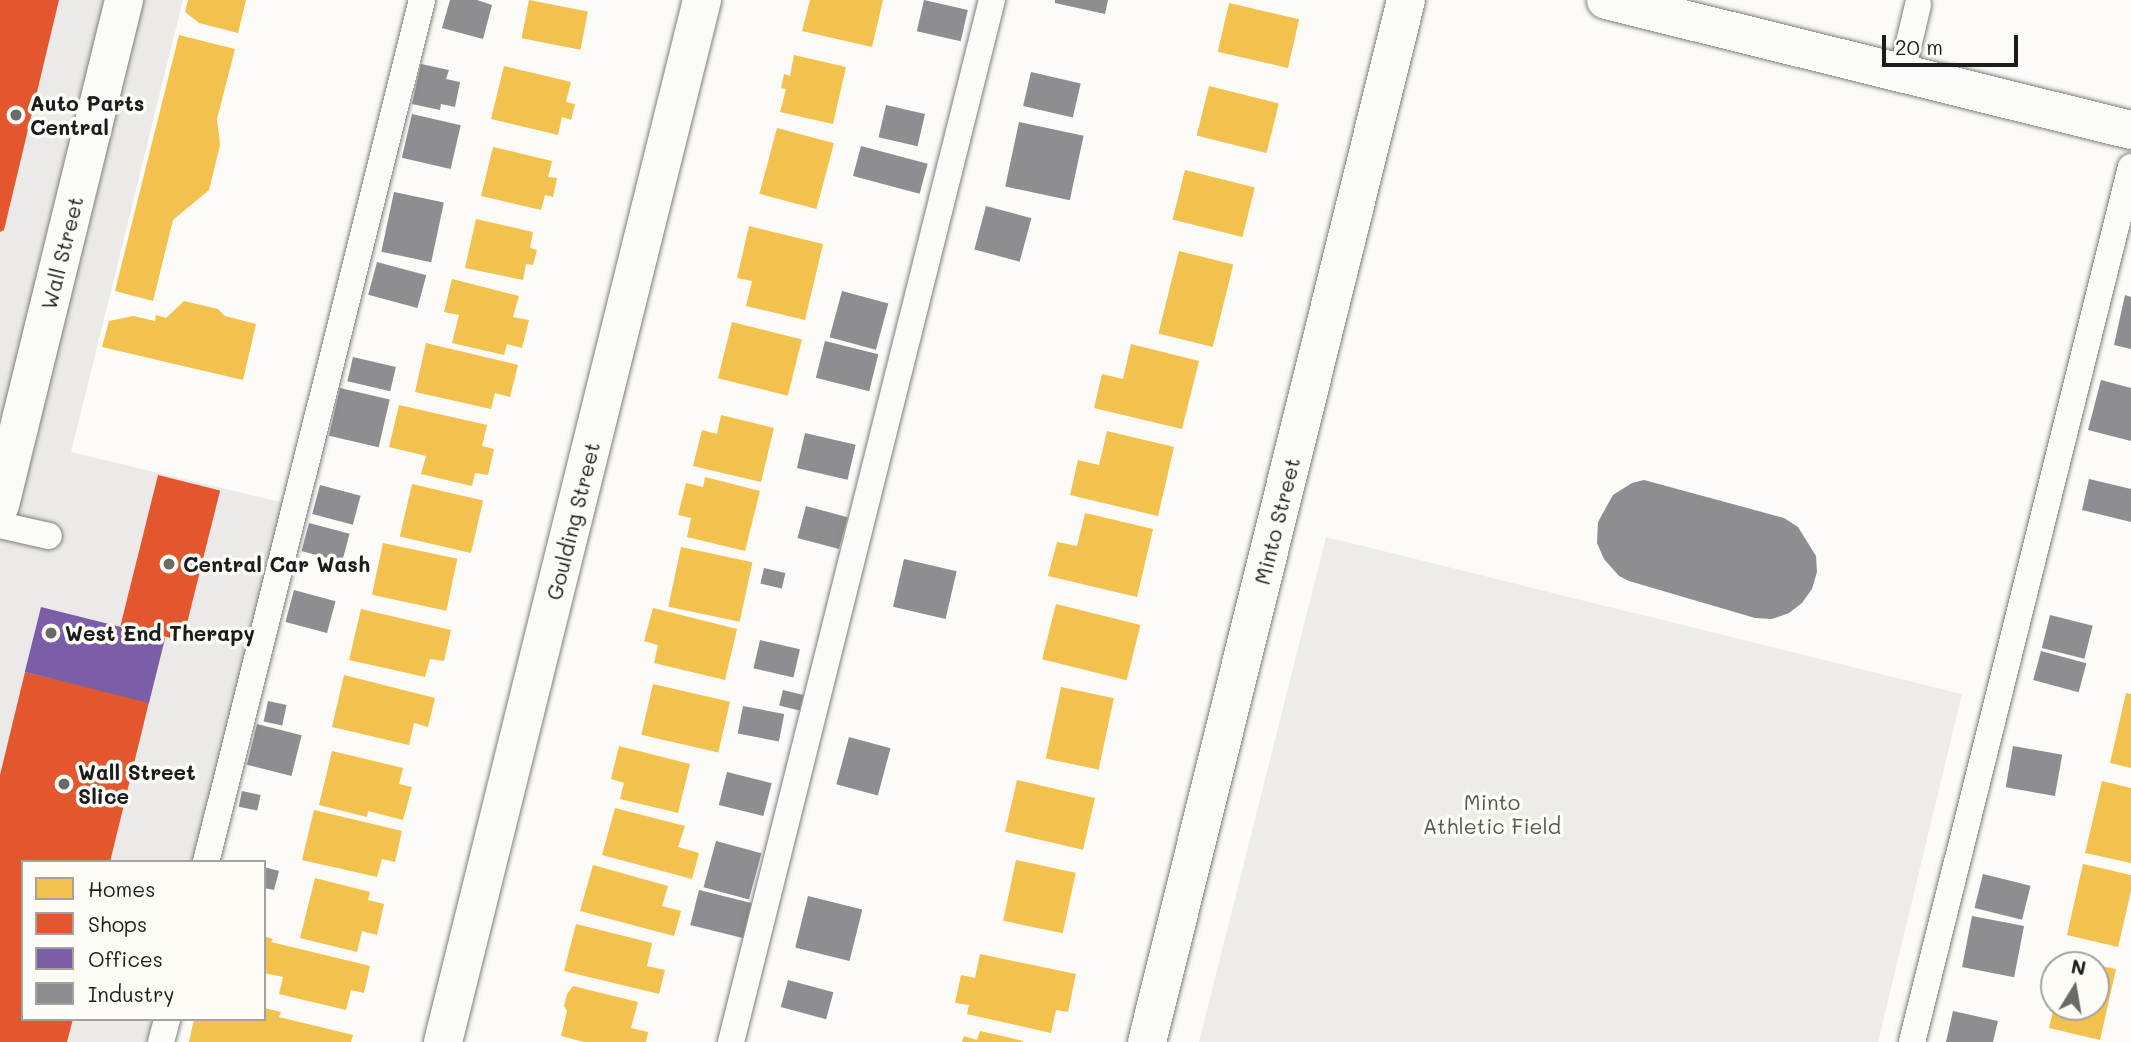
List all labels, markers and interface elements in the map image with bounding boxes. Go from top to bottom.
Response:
scale bar [1886,21,2022,65]
text: 20 m [1895,33,1943,60]
place label: Auto Parts Central [30,90,144,140]
marker: Auto Parts Central [8,107,24,123]
street label: Wall Street [36,194,88,312]
street label: Goulding Street [541,439,605,603]
street label: Minto Street [1249,455,1305,587]
place label: Central Car Wash [183,551,370,577]
marker: Central Car Wash [161,556,177,572]
place label: West End Therapy [65,620,255,646]
marker: West End Therapy [43,625,59,641]
place label: Wall Street Slice [78,759,195,809]
marker: Wall Street Slice [56,776,72,792]
park label: Minto Athletic Field [1423,789,1561,839]
legend [21,860,266,1021]
text: Homes [88,875,155,902]
text: Shops [88,910,147,937]
text: Offices [88,945,163,972]
north arrow [2040,951,2110,1021]
text: N [2069,953,2088,981]
text: Industry [88,980,175,1007]

